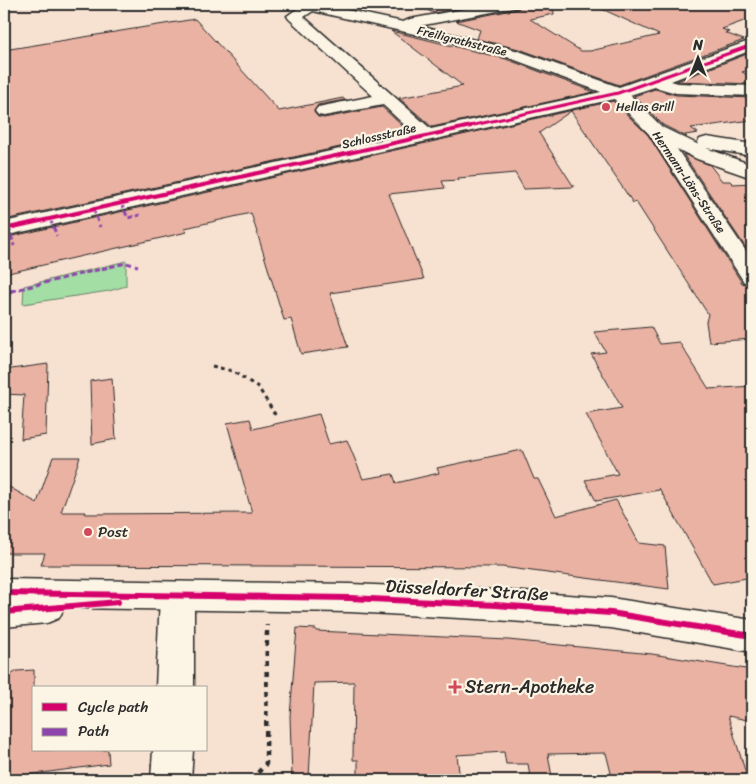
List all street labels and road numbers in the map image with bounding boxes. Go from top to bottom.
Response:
street label: Freiligrathstraße [415,19,509,63]
street label: Schlossstraße [340,117,418,155]
street label: Hermann-Löns-Straße [646,126,732,238]
street label: Düsseldorfer Straße [385,570,549,610]

